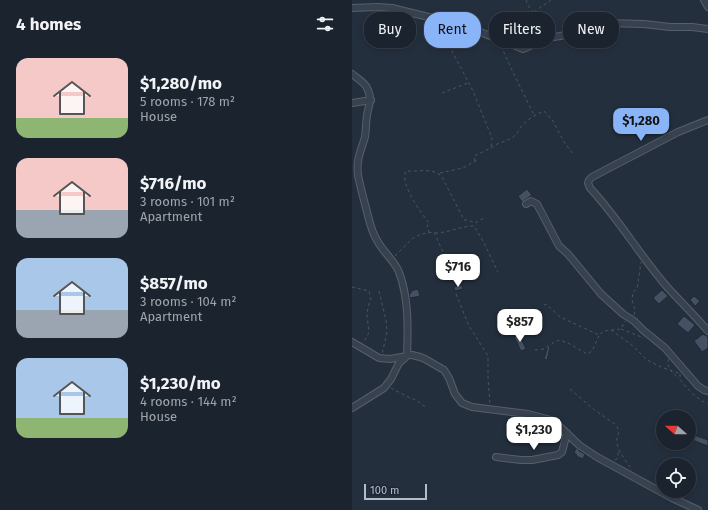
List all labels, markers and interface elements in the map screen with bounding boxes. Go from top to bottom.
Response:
chip: Buy [364,12,416,48]
chip: Rent [424,12,481,48]
chip: Filters [489,12,555,48]
chip: New [563,12,619,48]
icon: filters [314,13,336,35]
text: 4 homes [16,14,81,35]
text: $1,280/mo [140,73,222,94]
icon: home [48,74,96,122]
text: 5 rooms · 178 m² [140,94,235,109]
pin: $1,280 [608,108,674,142]
text: House [140,109,177,124]
text: $1,280 [622,113,660,128]
text: $716/mo [140,173,207,194]
icon: home [48,174,96,222]
text: 3 rooms · 101 m² [140,194,235,209]
text: Apartment [140,209,202,224]
pin: $716 [434,254,482,288]
text: $716 [445,259,471,274]
text: $857/mo [140,273,208,294]
icon: home [48,274,96,322]
text: 3 rooms · 104 m² [140,294,237,309]
text: Apartment [140,309,202,324]
pin: $857 [496,309,544,343]
text: $857 [506,314,534,329]
text: $1,230/mo [140,373,221,394]
icon: home [48,374,96,422]
text: 4 rooms · 144 m² [140,394,237,409]
text: House [140,409,177,424]
north arrow [656,410,696,450]
map controls [656,410,696,498]
pin: $1,230 [501,417,567,451]
text: $1,230 [516,422,552,437]
button: locate [656,458,696,498]
scale bar [364,482,427,501]
text: 100 m [370,484,399,497]

